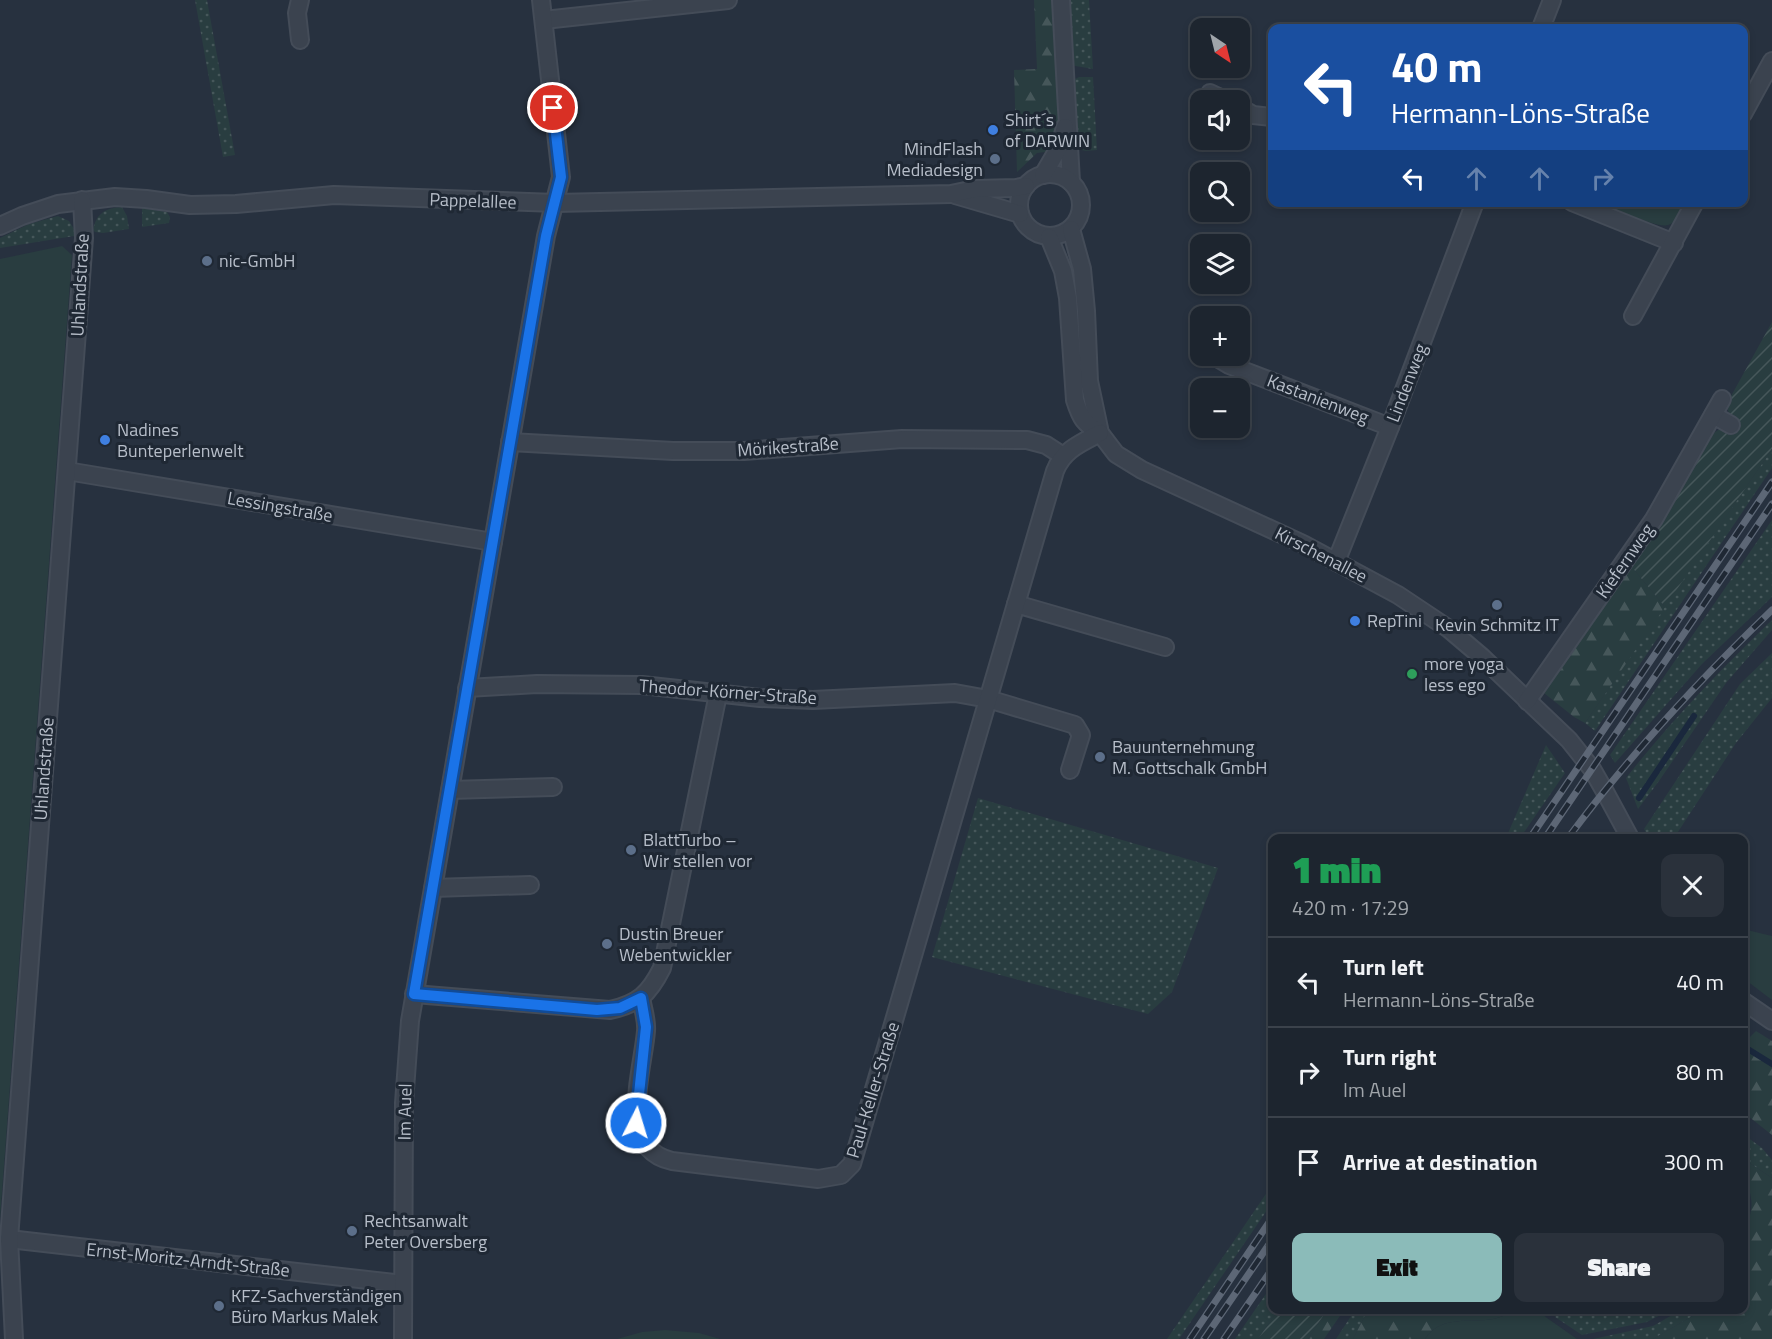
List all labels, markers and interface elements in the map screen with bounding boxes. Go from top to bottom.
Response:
north arrow [1190,18,1250,78]
map controls [1190,18,1250,438]
text: 40 m [1391,34,1483,98]
icon: left [1292,48,1370,126]
pin [527,82,578,133]
button: sound [1190,90,1250,150]
icon: arrive [536,91,569,124]
text: Hermann-Löns-Straße [1391,92,1650,133]
place label: Shirt´s of DARWIN [1005,106,1090,154]
marker: Shirt´s of DARWIN [986,123,1000,137]
place label: MindFlash Mediadesign [887,135,983,183]
marker: MindFlash Mediadesign [988,152,1002,166]
button: search [1190,162,1250,222]
icon: left [1397,162,1430,195]
icon: ahead [1460,162,1493,195]
icon: ahead [1523,162,1556,195]
icon: right [1586,162,1619,195]
street label: Pappelallee [429,185,517,216]
street label: Uhlandstraße [63,233,96,337]
button: layers [1190,234,1250,294]
place label: nic-GmbH [219,247,295,274]
marker: nic-GmbH [200,254,214,268]
button: + [1190,306,1250,366]
street label: Lindenweg [1379,340,1434,426]
street label: Kastanienweg [1263,367,1373,430]
button: − [1190,378,1250,438]
place label: Nadines Bunteperlenwelt [117,416,244,464]
street label: Mörikestraße [736,429,840,464]
marker: Nadines Bunteperlenwelt [98,433,112,447]
street label: Lessingstraße [225,484,335,529]
street label: Kiefernweg [1589,518,1660,604]
street label: Kirschenallee [1270,520,1372,589]
marker: Kevin Schmitz IT [1490,598,1504,612]
place label: RepTini [1367,607,1422,634]
place label: Kevin Schmitz IT [1435,611,1559,638]
marker: RepTini [1348,614,1362,628]
place label: more yoga less ego [1424,650,1504,698]
marker: more yoga less ego [1405,667,1419,681]
street label: Theodor-Körner-Straße [638,672,818,711]
street label: Uhlandstraße [26,717,61,821]
place label: Bauunternehmung M. Gottschalk GmbH [1112,733,1267,781]
marker: Bauunternehmung M. Gottschalk GmbH [1093,750,1107,764]
place label: BlattTurbo – Wir stellen vor [643,826,752,874]
text: 1 min [1292,842,1381,897]
marker: BlattTurbo – Wir stellen vor [624,843,638,857]
button: close [1661,854,1724,917]
text: 420 m · 17:29 [1292,892,1409,923]
place label: Dustin Breuer Webentwickler [619,920,732,968]
marker: Dustin Breuer Webentwickler [600,937,614,951]
text: Turn left [1343,950,1424,984]
text: 40 m [1676,965,1724,999]
icon: left [1292,966,1325,999]
text: Hermann-Löns-Straße [1343,984,1535,1015]
street label: Paul-Keller-Straße [839,1018,906,1161]
text: Turn right [1343,1040,1437,1074]
text: 80 m [1676,1055,1724,1089]
icon: right [1292,1056,1325,1089]
text: Im Auel [1343,1074,1406,1105]
street label: Im Auel [391,1083,418,1141]
position arrow [604,1091,668,1155]
text: Arrive at destination [1343,1145,1538,1179]
text: 300 m [1664,1145,1724,1179]
icon: arrive [1292,1146,1325,1179]
place label: Rechtsanwalt Peter Oversberg [364,1207,487,1255]
marker: Rechtsanwalt Peter Oversberg [345,1224,359,1238]
button: Exit [1292,1233,1502,1302]
button: Share [1514,1233,1724,1302]
street label: Ernst-Moritz-Arndt-Straße [85,1235,291,1284]
place label: KFZ-Sachverständigen Büro Markus Malek [231,1282,402,1330]
marker: KFZ-Sachverständigen Büro Markus Malek [212,1299,226,1313]

